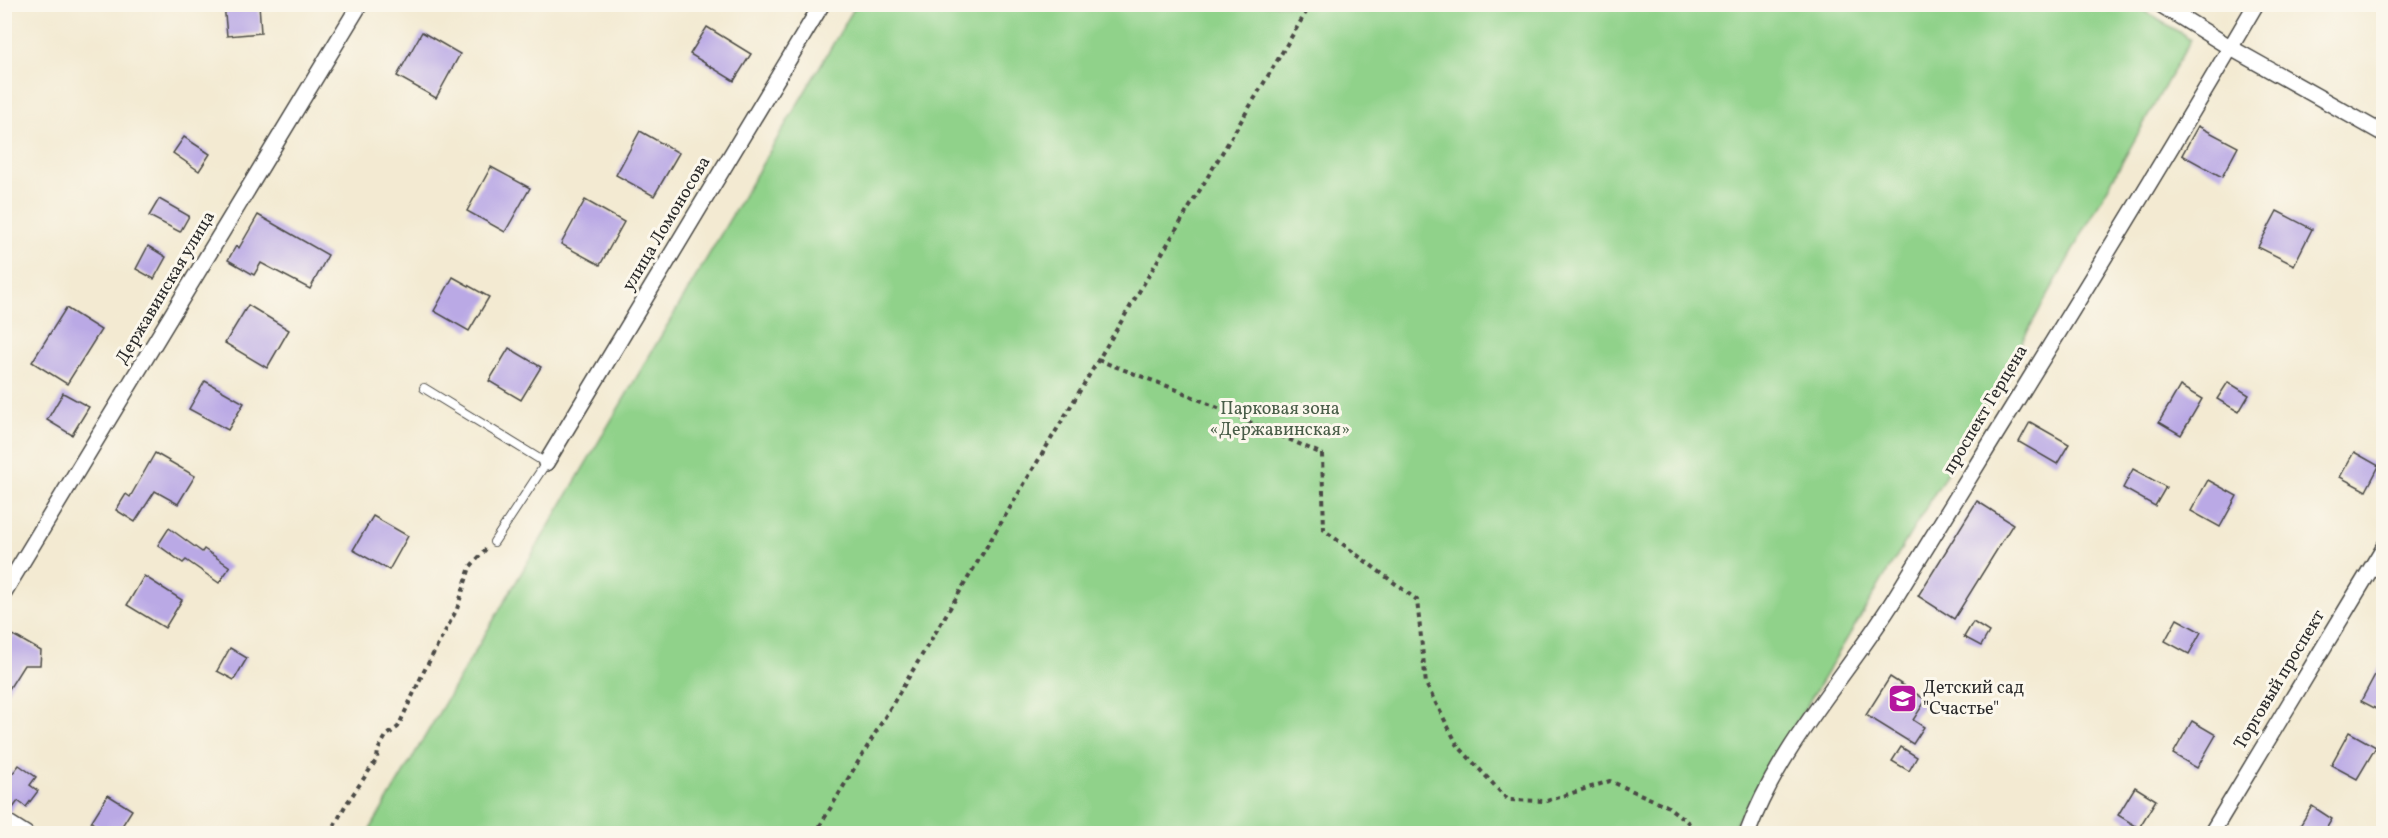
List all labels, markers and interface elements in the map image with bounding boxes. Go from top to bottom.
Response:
street label: улица Ломоносова [617,152,717,296]
street label: Державинская улица [110,207,222,369]
street label: проспект Герцена [1937,341,2035,479]
park label: Парковая зона «Державинская» [1210,397,1350,443]
street label: Торговый проспект [2228,605,2332,755]
place label: Детский сад "Счастье" [1923,676,2024,722]
school or university icon: Детский сад "Счастье" [1886,682,1918,714]

